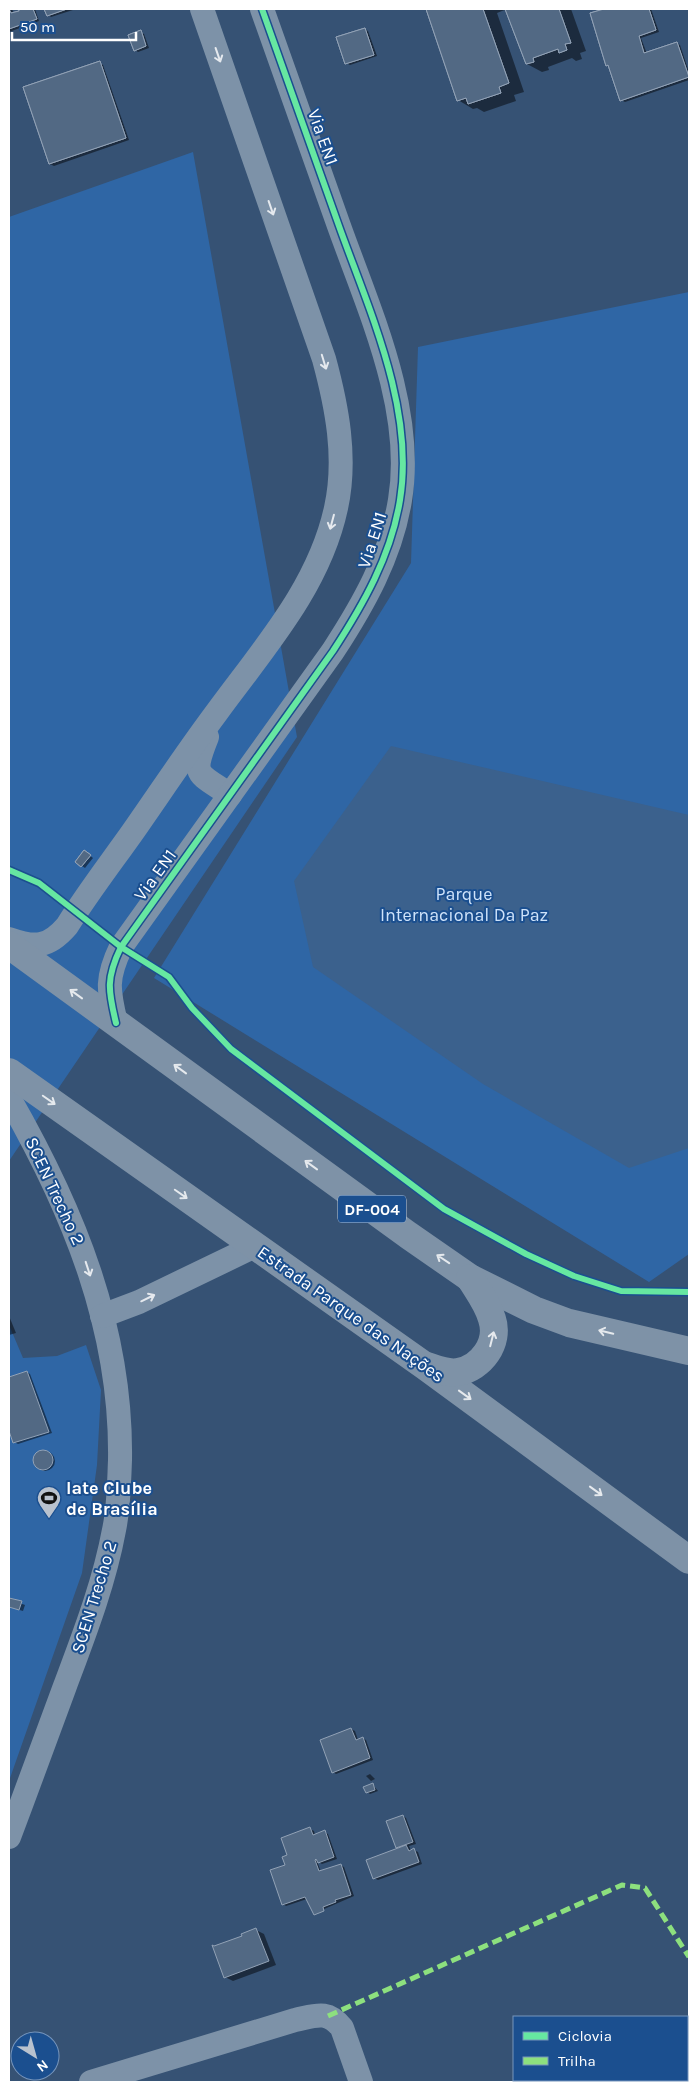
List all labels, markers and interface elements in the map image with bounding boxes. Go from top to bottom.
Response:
scale bar [12,10,136,42]
text: 50 m [20,18,55,36]
one-way arrow [213,47,223,63]
street label: Via EN1 [303,106,343,168]
one-way arrow [267,200,276,215]
one-way arrow [320,353,330,369]
street label: Via EN1 [353,509,391,571]
one-way arrow [327,513,336,529]
street label: Via EN1 [129,845,181,905]
park label: Parque Internacional Da Paz [380,883,548,926]
one-way arrow [69,989,83,999]
one-way arrow [173,1064,187,1074]
one-way arrow [41,1095,55,1105]
street label: SCEN Trecho 2 [20,1133,90,1249]
one-way arrow [304,1160,318,1170]
one-way arrow [174,1189,188,1199]
road number: DF-004 [338,1196,406,1222]
street label: Estrada Parque das Nações [253,1241,449,1387]
one-way arrow [437,1254,451,1264]
one-way arrow [84,1260,94,1276]
one-way arrow [140,1292,155,1302]
one-way arrow [599,1327,615,1337]
one-way arrow [488,1331,497,1347]
one-way arrow [458,1390,472,1400]
place label: Iate Clube de Brasília [66,1477,158,1520]
sports icon: Iate Clube de Brasília [36,1485,62,1519]
one-way arrow [589,1486,603,1496]
street label: SCEN Trecho 2 [66,1538,122,1656]
legend [513,2016,688,2081]
text: Ciclovia [558,2027,612,2045]
north arrow [10,2031,60,2081]
text: Trilha [558,2052,596,2070]
text: N [33,2056,52,2076]

